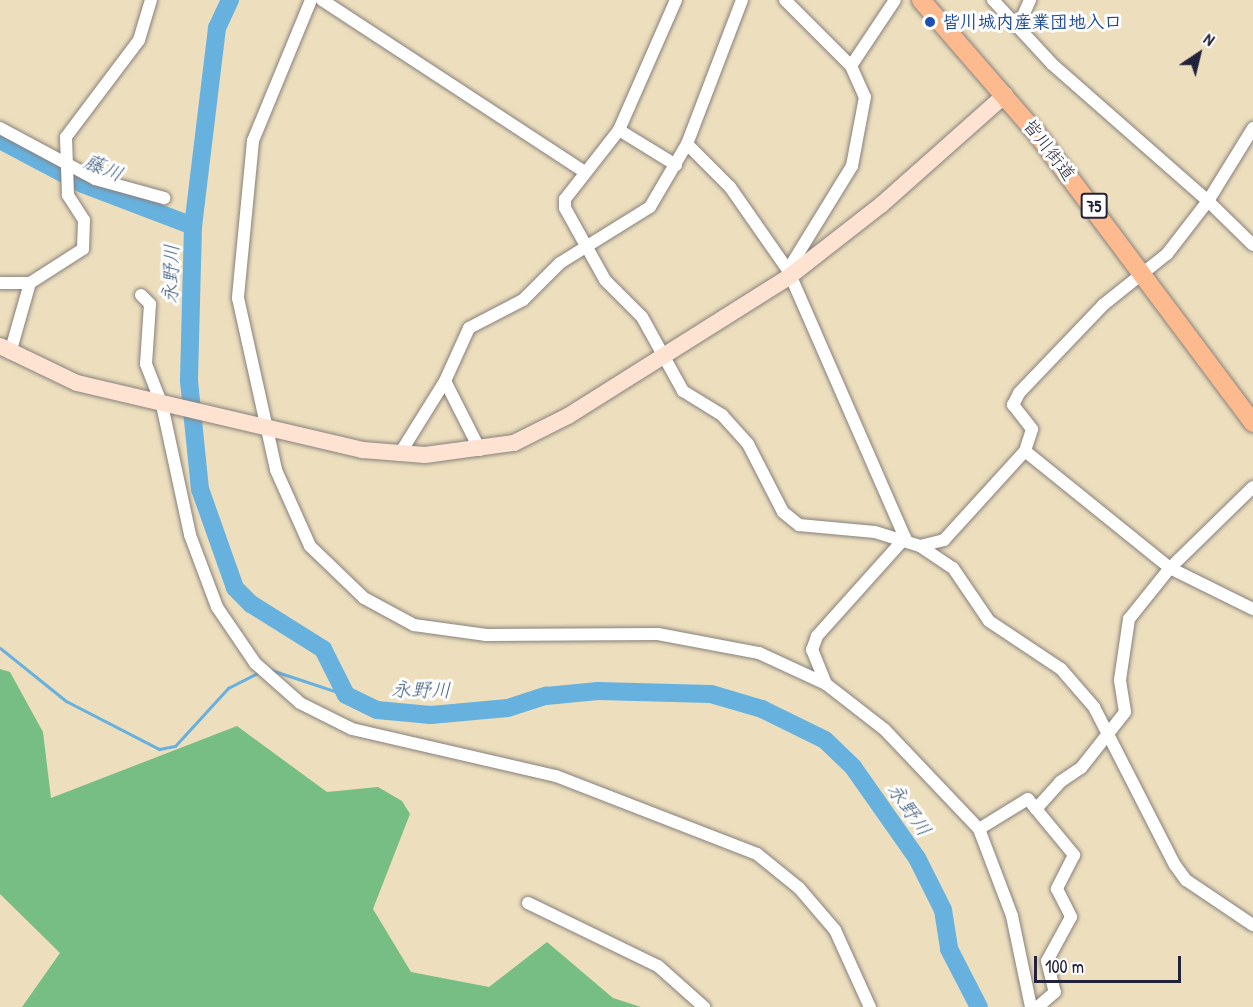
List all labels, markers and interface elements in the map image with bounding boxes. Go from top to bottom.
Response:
place label: 皆川城内産業団地入口 [942,11,1122,33]
marker: 皆川城内産業団地入口 [923,15,937,29]
north arrow [1169,24,1229,84]
text: N [1200,28,1219,51]
street label: 皆川街道 [1018,115,1080,185]
water label: 藤川 [81,148,127,186]
road number: 75 [1080,193,1108,219]
water label: 永野川 [157,244,183,304]
water label: 永野川 [391,676,451,702]
water label: 永野川 [883,778,937,840]
scale bar [1037,944,1184,982]
text: 100 m [1045,954,1084,979]

